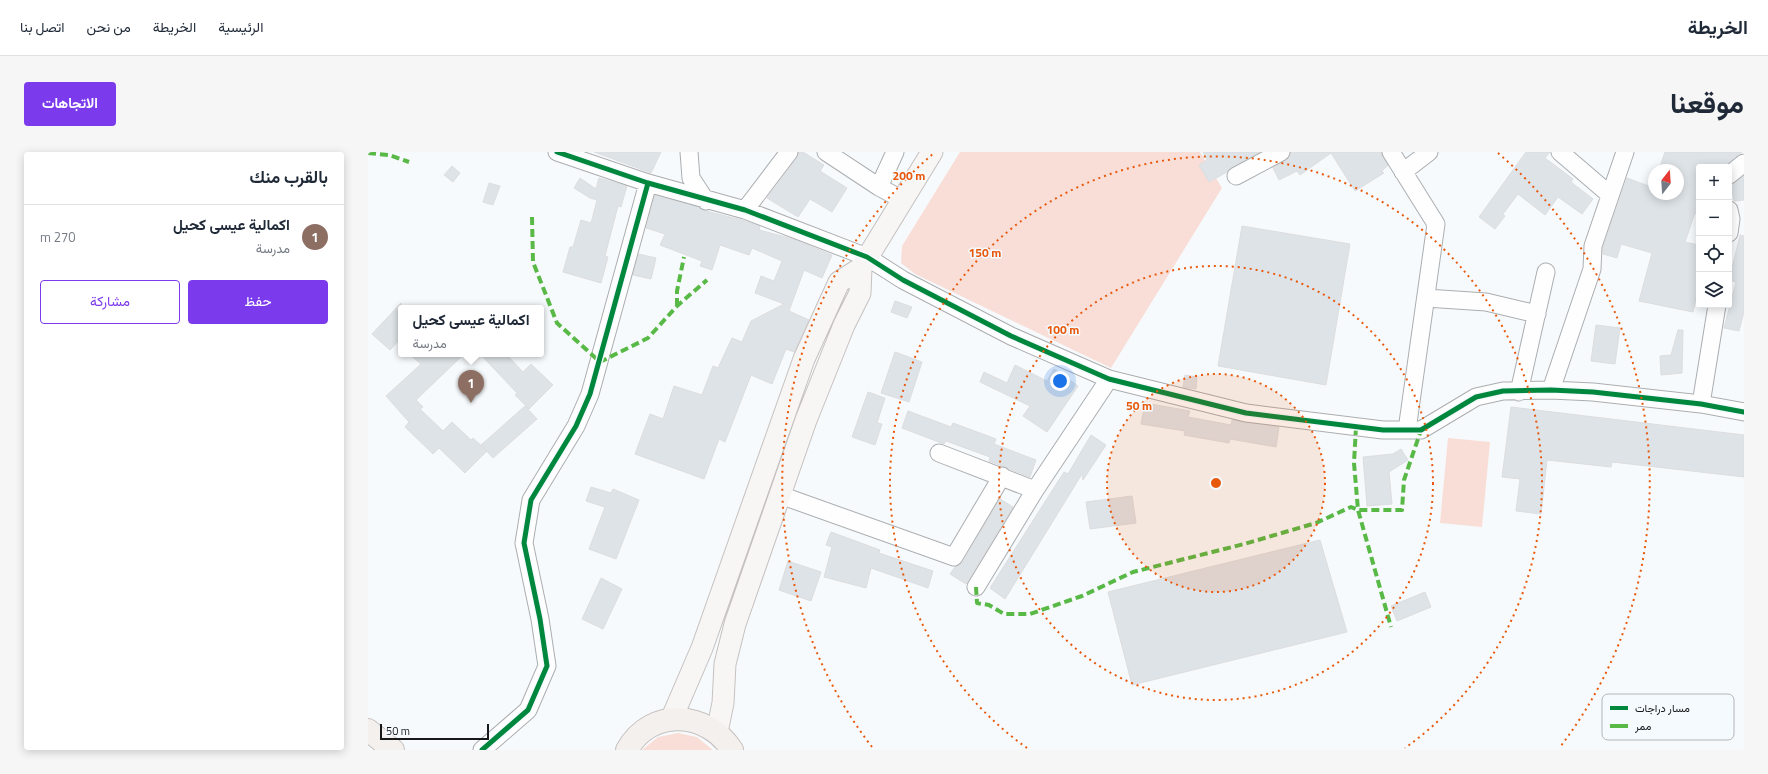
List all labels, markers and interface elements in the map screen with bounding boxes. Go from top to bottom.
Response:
text: الخريطة [1688,12,1748,41]
text: اتصل بنا [20,16,65,37]
text: من نحن [87,16,131,37]
text: الخريطة [153,16,196,37]
text: الرئيسية [218,16,263,37]
text: موقعنا [1670,81,1744,124]
button: الاتجاهات [24,82,116,126]
text: بالقرب منك [250,164,328,190]
north arrow [1648,164,1684,200]
map controls [1696,164,1732,308]
button: + [1696,164,1732,200]
text: 200 m [893,166,925,185]
button: − [1696,200,1732,236]
text: اكمالية عيسى كحيل [173,213,290,236]
text: 270 m [40,227,76,247]
text: 1 [311,227,319,247]
button: locate [1696,236,1732,272]
text: مدرسة [256,238,290,258]
text: 150 m [969,243,1001,262]
button: layers [1696,272,1732,308]
button: مشاركة [40,280,180,324]
button: حفظ [188,280,328,324]
popup [398,305,544,357]
text: اكمالية عيسى كحيل [412,308,530,331]
text: 100 m [1047,320,1079,339]
text: مدرسة [412,333,447,353]
pin: 1 [458,370,484,403]
your location [1050,371,1070,391]
text: 50 m [1126,396,1152,415]
centre of rings [1209,476,1223,490]
legend [1602,694,1734,740]
text: مسار دراجات [1635,700,1690,716]
text: ممر [1634,718,1652,734]
scale bar [380,722,489,741]
text: 50 m [386,723,410,739]

